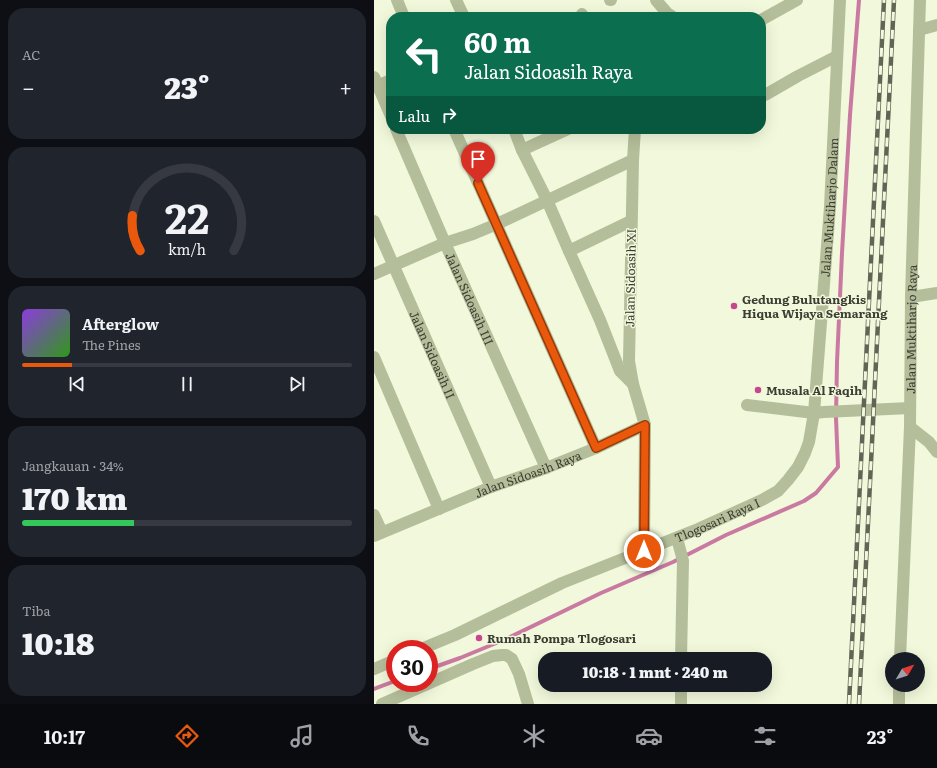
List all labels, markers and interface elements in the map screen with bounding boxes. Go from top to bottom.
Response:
text: 60 m [464,20,531,62]
icon: left [398,28,450,80]
text: AC [22,45,40,64]
text: Jalan Sidoasih Raya [464,58,633,85]
text: 23° [164,64,210,108]
text: − [22,70,35,103]
text: + [339,70,352,103]
text: Lalu [398,104,430,127]
icon: right [438,104,460,126]
street label: Jalan Muktiharjo Dalam [816,137,842,278]
pin [461,142,495,183]
icon: arrive [467,148,489,170]
text: 22 [165,185,209,247]
street label: Jalan Sidoasih XI [620,229,640,327]
text: km/h [168,237,207,258]
street label: Jalan Sidoasih III [441,249,499,348]
street label: Jalan Muktiharjo Raya [901,264,921,394]
place label: Gedung Bulutangkis Hiqua Wijaya Semarang [742,290,888,322]
marker: Gedung Bulutangkis Hiqua Wijaya Semarang [729,301,739,311]
street label: Jalan Sidoasih II [405,308,460,402]
text: Afterglow [82,312,159,335]
text: The Pines [82,335,140,354]
icon: previous [66,373,88,395]
icon: pause [176,373,198,395]
icon: next [286,373,308,395]
place label: Musala Al Faqih [766,381,862,399]
marker: Musala Al Faqih [753,385,763,395]
street label: Jalan Sidoasih Raya [472,446,584,502]
text: Jangkauan · 34% [22,456,124,475]
text: 170 km [22,475,127,519]
street label: Tlogosari Raya I [671,493,763,547]
position arrow [623,530,665,572]
text: Tiba [22,601,50,620]
text: 10:18 [22,620,94,664]
place label: Rumah Pompa Tlogosari [487,629,637,647]
marker: Rumah Pompa Tlogosari [474,633,484,643]
speed limit sign: 30 [386,640,438,692]
north arrow [885,652,925,692]
map controls [885,652,925,692]
text: 10:18 · 1 mnt · 240 m [582,660,728,683]
icon: directions [173,722,201,750]
icon: music [288,722,316,750]
icon: phone [404,722,432,750]
icon: climate [520,722,548,750]
icon: car [635,722,663,750]
icon: filters [751,722,779,750]
text: 10:17 [44,723,85,750]
text: 23° [867,723,893,750]

